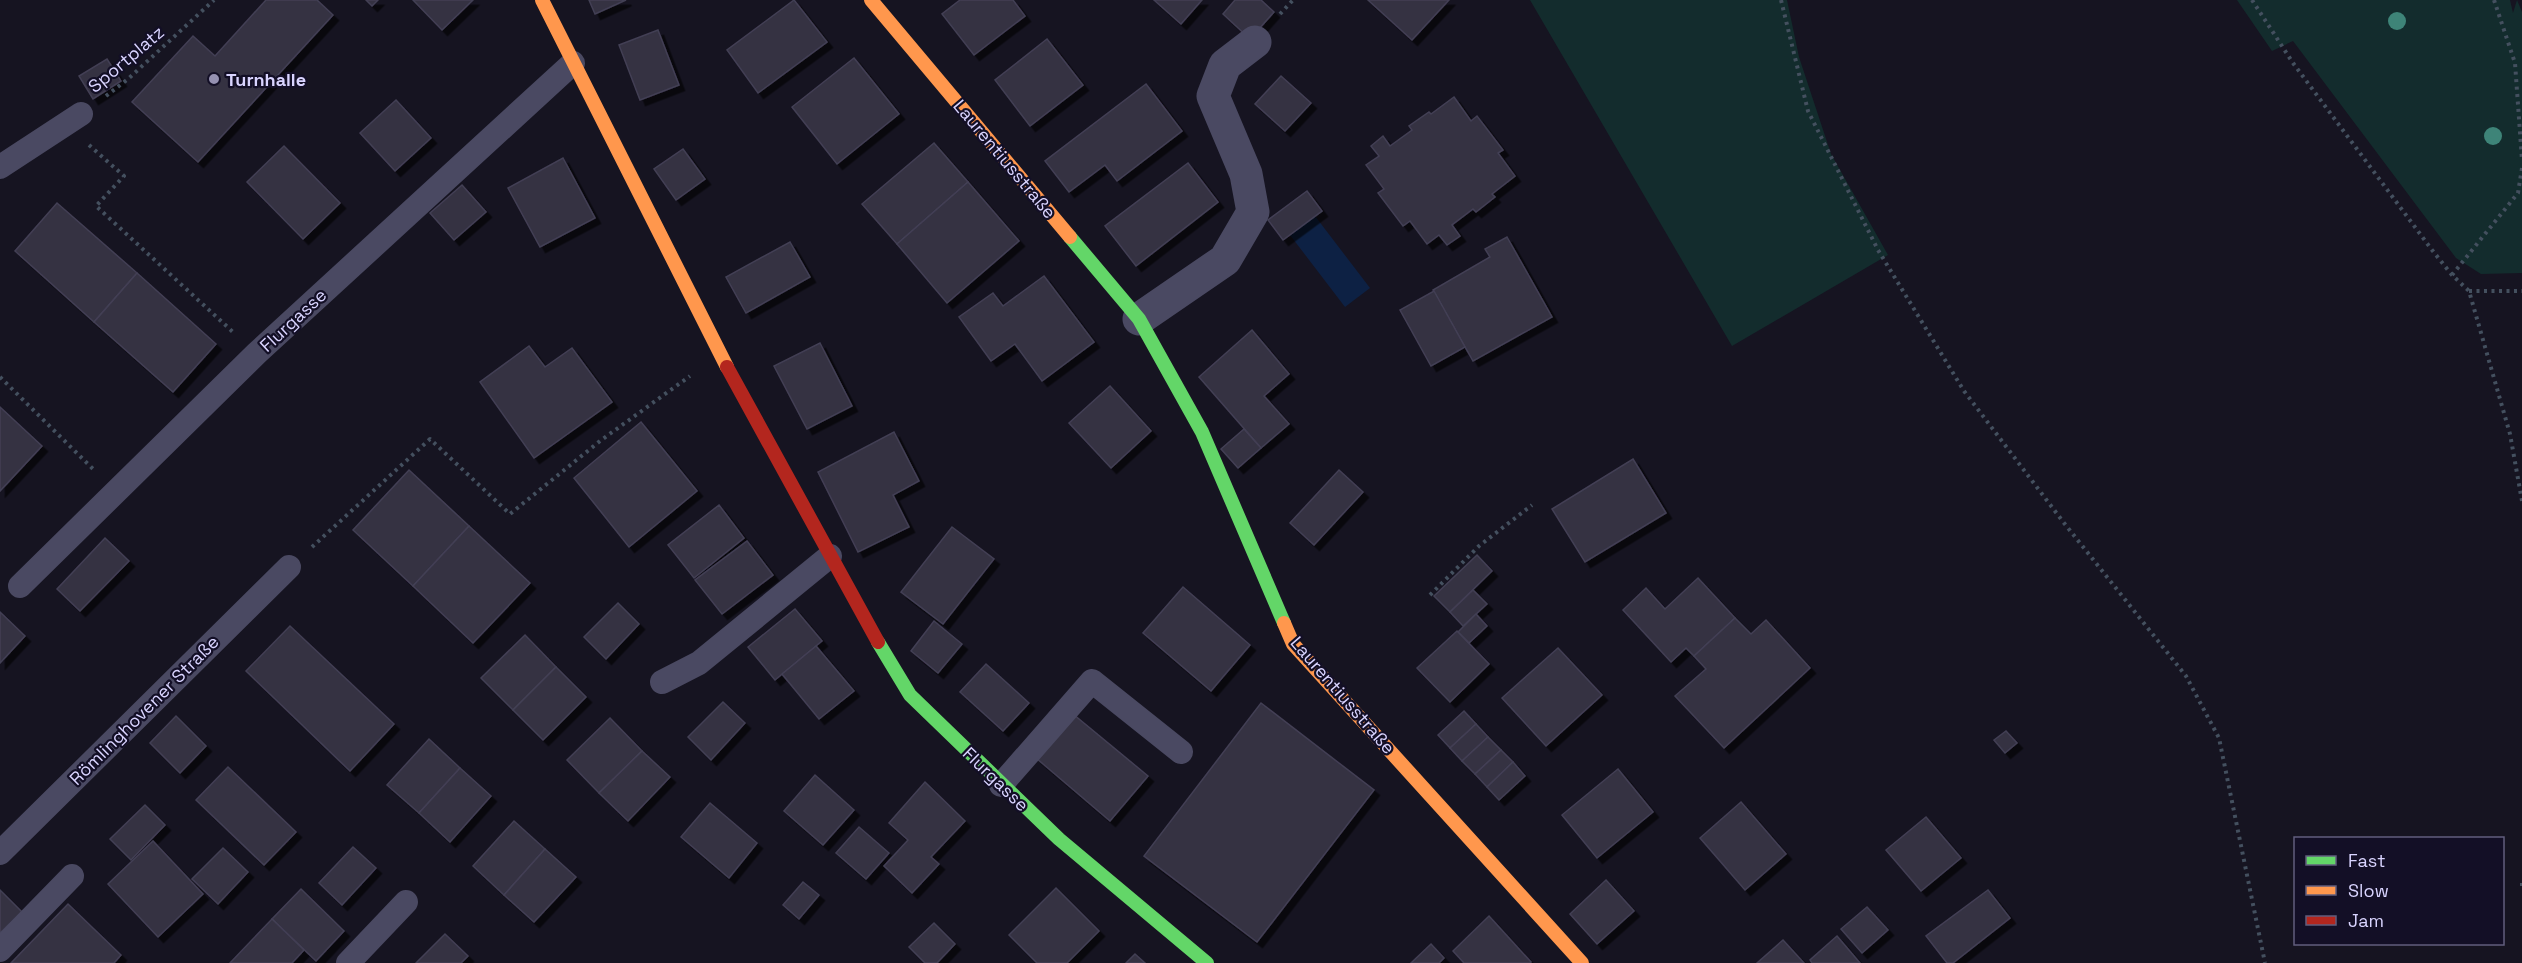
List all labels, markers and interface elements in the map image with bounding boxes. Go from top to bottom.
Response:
street label: Sportplatz [83,21,169,97]
place label: Turnhalle [226,68,306,91]
marker: Turnhalle [207,72,221,86]
street label: Laurentiusstraße [948,95,1062,223]
street label: Flurgasse [255,283,331,357]
street label: Römlinghovener Straße [64,630,224,790]
street label: Laurentiusstraße [1286,631,1400,759]
street label: Flurgasse [958,742,1034,816]
legend [2294,837,2504,945]
text: Fast [2348,849,2385,872]
text: Slow [2348,879,2389,902]
text: Jam [2348,909,2384,932]

